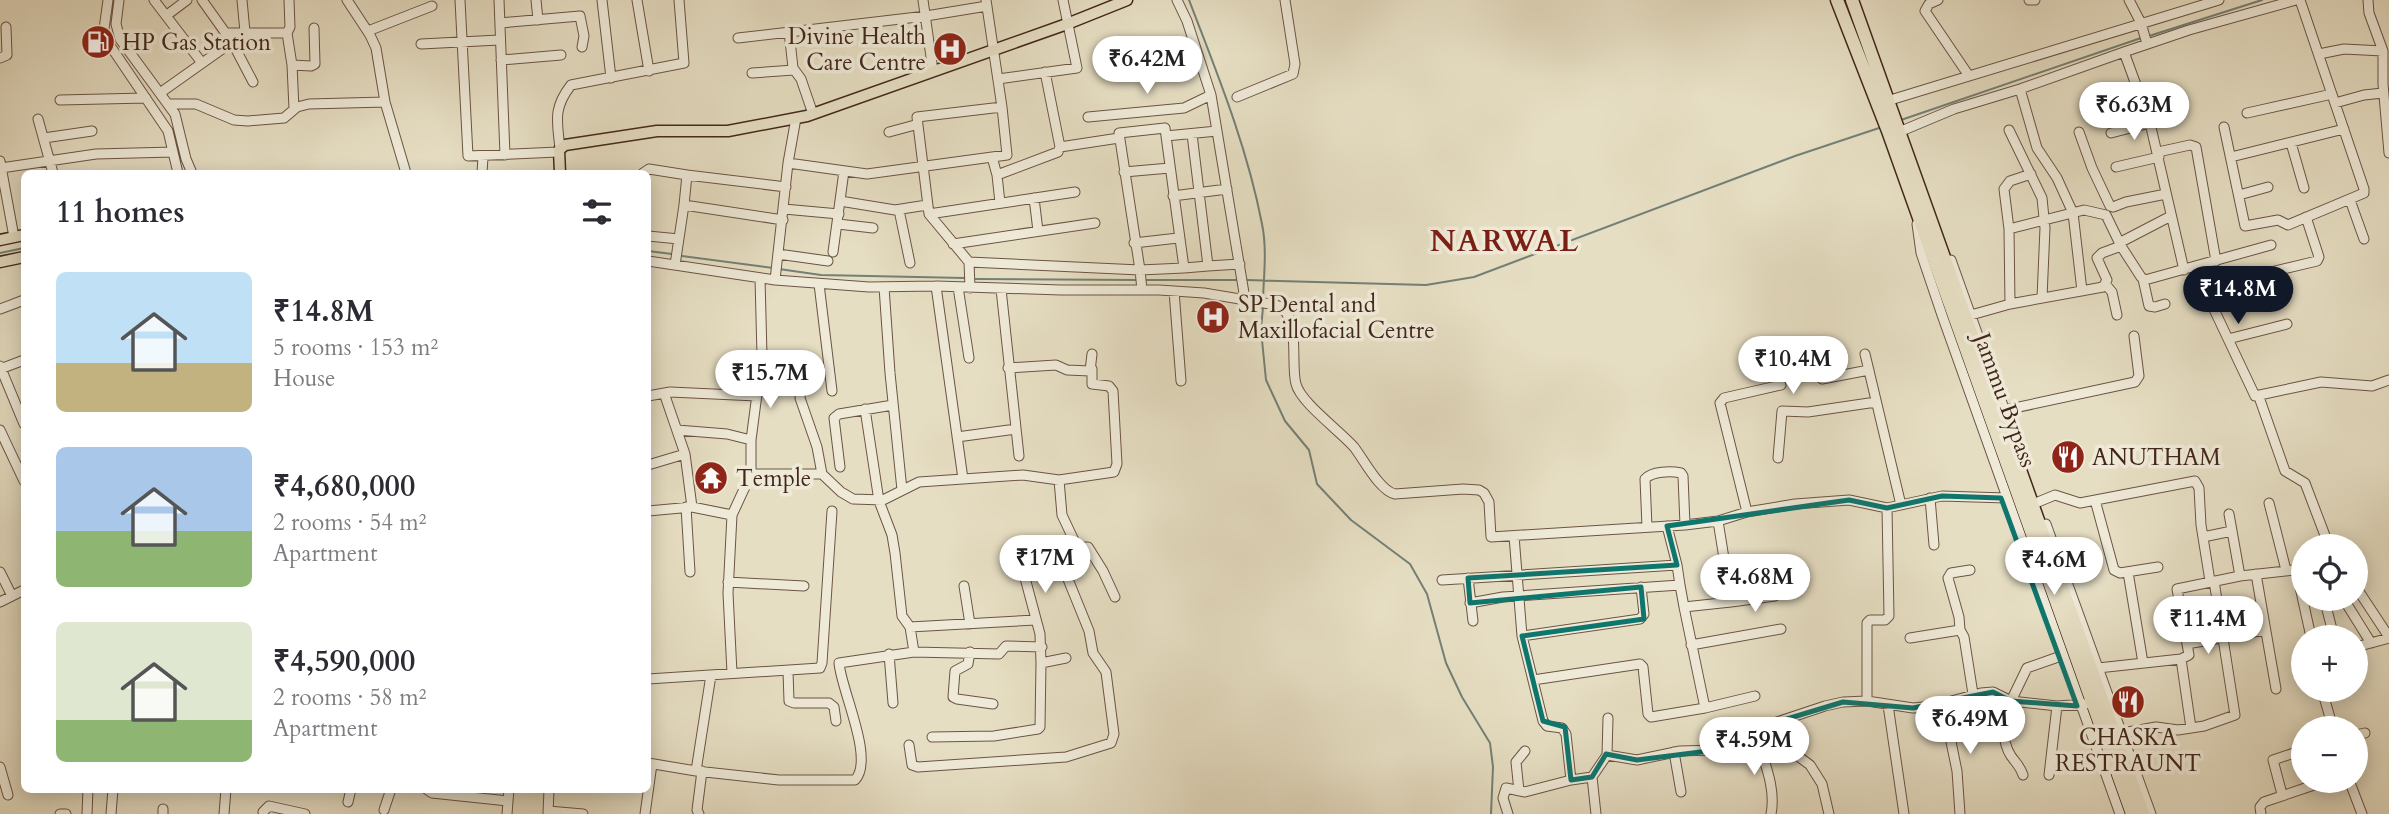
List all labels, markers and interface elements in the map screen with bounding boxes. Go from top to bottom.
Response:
place label: Divine Health Care Centre [788,21,926,78]
fuel station icon: HP Gas Station [79,23,117,61]
place label: HP Gas Station [122,27,271,58]
hospital icon: Divine Health Care Centre [931,30,969,68]
pin: ₹6.42M [1090,36,1204,96]
text: ₹6.42M [1108,43,1186,74]
pin: ₹6.63M [2077,82,2191,142]
text: ₹6.63M [2095,89,2173,120]
text: 11 homes [56,192,185,233]
icon: filters [578,193,616,231]
district label: NARWAL [1430,221,1580,262]
pin: ₹14.8M [2181,266,2295,326]
text: ₹14.8M [2199,273,2277,304]
place label: SP Dental and Maxillofacial Centre [1238,289,1435,346]
text: ₹14.8M [273,291,374,332]
hospital icon: SP Dental and Maxillofacial Centre [1194,298,1232,336]
icon: home [112,300,196,384]
street label: Jammu Bypass [1965,326,2044,471]
text: 5 rooms · 153 m² [273,332,438,363]
pin: ₹10.4M [1736,336,1850,396]
text: ₹10.4M [1754,343,1832,374]
pin: ₹15.7M [713,350,827,410]
text: ₹15.7M [731,357,809,388]
text: House [273,363,335,394]
restaurant icon: ANUTHAM [2049,438,2087,476]
place label: ANUTHAM [2092,442,2221,473]
temple icon: Temple [692,459,730,497]
place label: Temple [736,463,811,494]
text: ₹4,680,000 [273,466,415,507]
icon: home [112,475,196,559]
text: 2 rooms · 54 m² [273,507,426,538]
map controls [2291,534,2368,793]
button: locate [2291,534,2368,611]
pin: ₹17M [1004,536,1086,595]
text: Apartment [273,538,377,569]
pin: ₹4.6M [2005,538,2103,597]
text: ₹17M [1015,542,1075,573]
text: ₹4.6M [2021,544,2087,575]
pin: ₹4.68M [1698,554,1812,614]
text: ₹4.68M [1716,561,1794,592]
pin: ₹11.4M [2151,596,2265,656]
text: ₹11.4M [2169,603,2247,634]
button: + [2291,625,2368,702]
text: ₹4,590,000 [273,641,415,682]
icon: home [112,650,196,734]
text: 2 rooms · 58 m² [273,682,426,713]
restaurant icon: CHASKA RESTRAUNT [2109,683,2147,721]
pin: ₹6.49M [1913,696,2027,756]
text: ₹6.49M [1931,703,2009,734]
text: Apartment [273,713,377,744]
button: − [2291,716,2368,793]
pin: ₹4.59M [1697,718,1811,777]
place label: CHASKA RESTRAUNT [2055,722,2201,779]
text: ₹4.59M [1715,724,1793,755]

